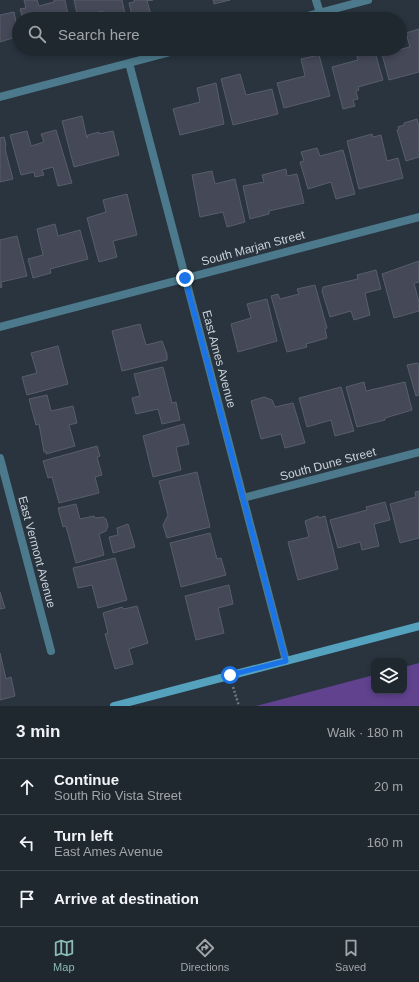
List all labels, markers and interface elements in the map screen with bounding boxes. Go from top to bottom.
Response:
search box [12,12,407,56]
icon: search [26,23,48,45]
text: Search here [58,26,140,43]
street label: South Marjan Street [200,227,307,269]
route end [176,269,194,287]
street label: East Ames Avenue [199,309,239,410]
street label: South Dune Street [279,444,378,484]
street label: East Vermont Avenue [15,495,59,610]
map controls [371,658,407,694]
button: layers [371,658,407,694]
route start [221,666,239,684]
text: 3 min [16,722,60,741]
text: Walk · 180 m [327,725,403,740]
text: Continue [54,771,119,788]
icon: ahead [16,776,38,798]
text: 20 m [374,779,403,794]
text: South Rio Vista Street [54,788,182,803]
text: Turn left [54,827,113,844]
icon: left [16,832,38,854]
text: 160 m [367,835,403,850]
text: East Ames Avenue [54,844,163,859]
icon: arrive [16,888,38,910]
text: Arrive at destination [54,890,199,907]
tab: Map [53,937,75,973]
tab: Directions [180,937,229,973]
tab: Saved [335,937,366,973]

